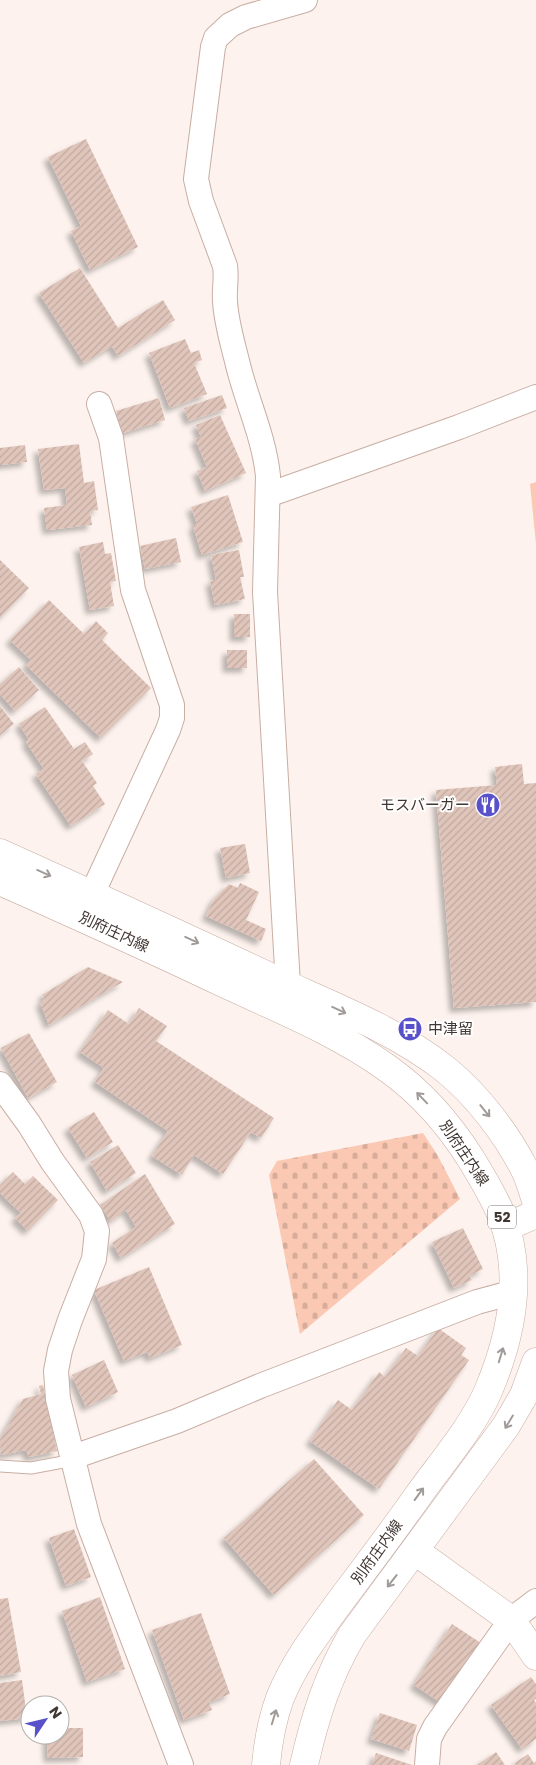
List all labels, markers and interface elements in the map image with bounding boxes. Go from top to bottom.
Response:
restaurant icon: モスバーガー [475,792,501,818]
place label: モスバーガー [380,794,470,815]
one-way arrow [36,868,51,878]
street label: 別府庄内線 [76,906,153,957]
one-way arrow [184,936,199,946]
one-way arrow [331,1005,346,1015]
bus stop icon: 中津留 [397,1016,423,1042]
place label: 中津留 [428,1018,473,1039]
one-way arrow [416,1092,428,1105]
one-way arrow [480,1104,491,1117]
street label: 別府庄内線 [435,1116,494,1190]
road number: 52 [488,1206,516,1228]
one-way arrow [497,1347,507,1363]
one-way arrow [503,1415,513,1429]
one-way arrow [414,1488,425,1501]
street label: 別府庄内線 [346,1515,407,1588]
one-way arrow [386,1574,397,1587]
north arrow [20,1695,70,1745]
text: N [44,1702,67,1723]
one-way arrow [270,1710,280,1726]

